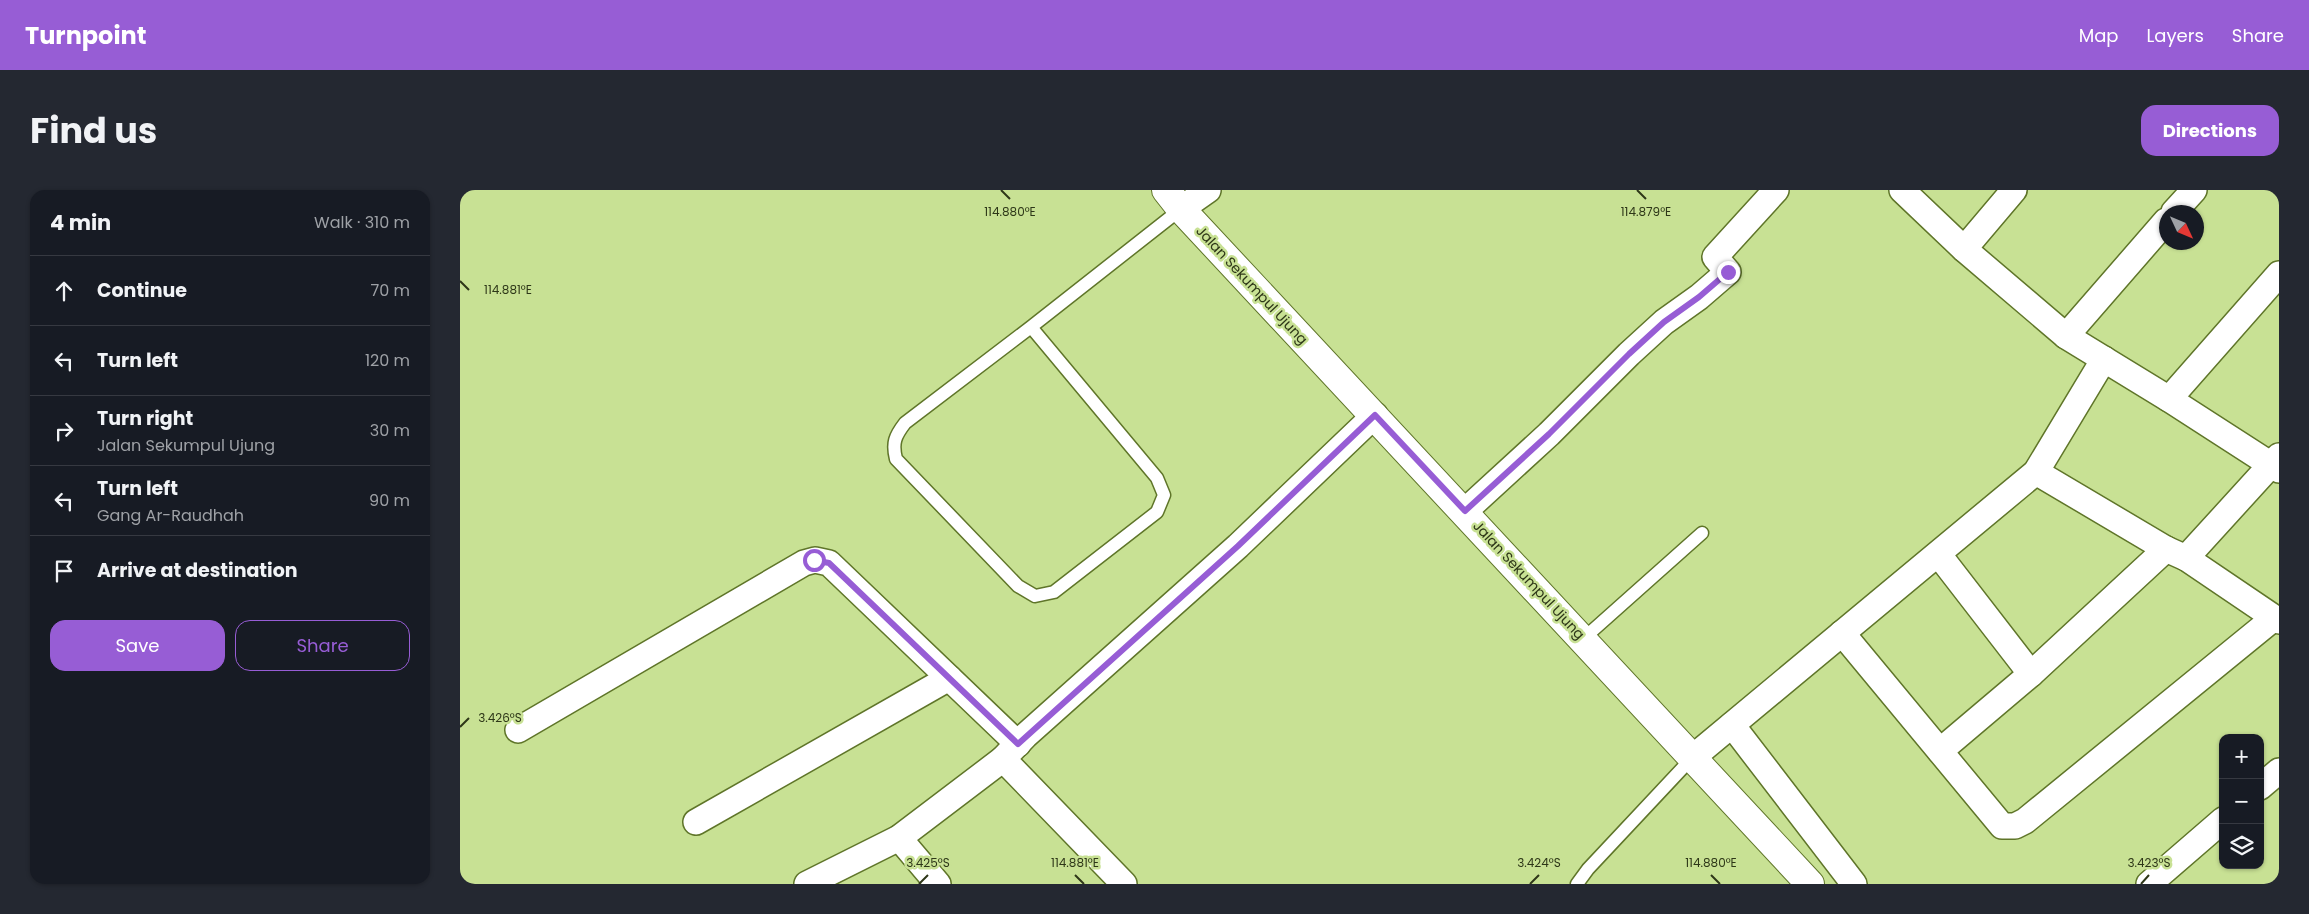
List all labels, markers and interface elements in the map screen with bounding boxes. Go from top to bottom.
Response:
text: Turnpoint [25,19,146,52]
text: Map [2079,23,2119,48]
text: Layers [2147,23,2204,48]
text: Share [2232,23,2284,48]
button: Directions [2141,105,2279,156]
text: Find us [30,106,157,155]
text: 114.880°E [984,203,1036,220]
text: 114.879°E [1621,203,1671,220]
north arrow [2159,205,2204,250]
text: 4 min [50,208,111,237]
text: Walk · 310 m [314,211,410,234]
street label: Jalan Sekumpul Ujung [1192,221,1312,349]
route end [1717,261,1740,284]
icon: ahead [50,277,78,305]
text: Continue [97,277,187,304]
text: 70 m [370,279,410,302]
text: 114.881°E [484,281,532,298]
icon: left [50,347,78,375]
text: Turn left [97,347,178,374]
text: 120 m [365,349,410,372]
text: Turn right [97,405,193,432]
icon: right [50,417,78,445]
text: 30 m [370,419,410,442]
text: Jalan Sekumpul Ujung [97,434,275,457]
text: Turn left [97,475,178,502]
icon: left [50,487,78,515]
text: 90 m [369,489,410,512]
text: Gang Ar-Raudhah [97,504,244,527]
street label: Jalan Sekumpul Ujung [1469,516,1589,644]
route start [803,549,826,572]
icon: arrive [50,557,78,585]
text: Arrive at destination [97,557,298,584]
button: Save [50,620,225,671]
button: Share [235,620,410,671]
text: 3.426°S [478,709,522,726]
map controls [2219,734,2264,869]
button: + [2219,734,2264,779]
button: − [2219,779,2264,824]
button: layers [2219,824,2264,869]
text: 3.425°S [906,854,950,871]
text: 114.881°E [1051,854,1099,871]
text: 3.424°S [1517,854,1561,871]
text: 114.880°E [1685,854,1737,871]
text: 3.423°S [2127,854,2171,871]

